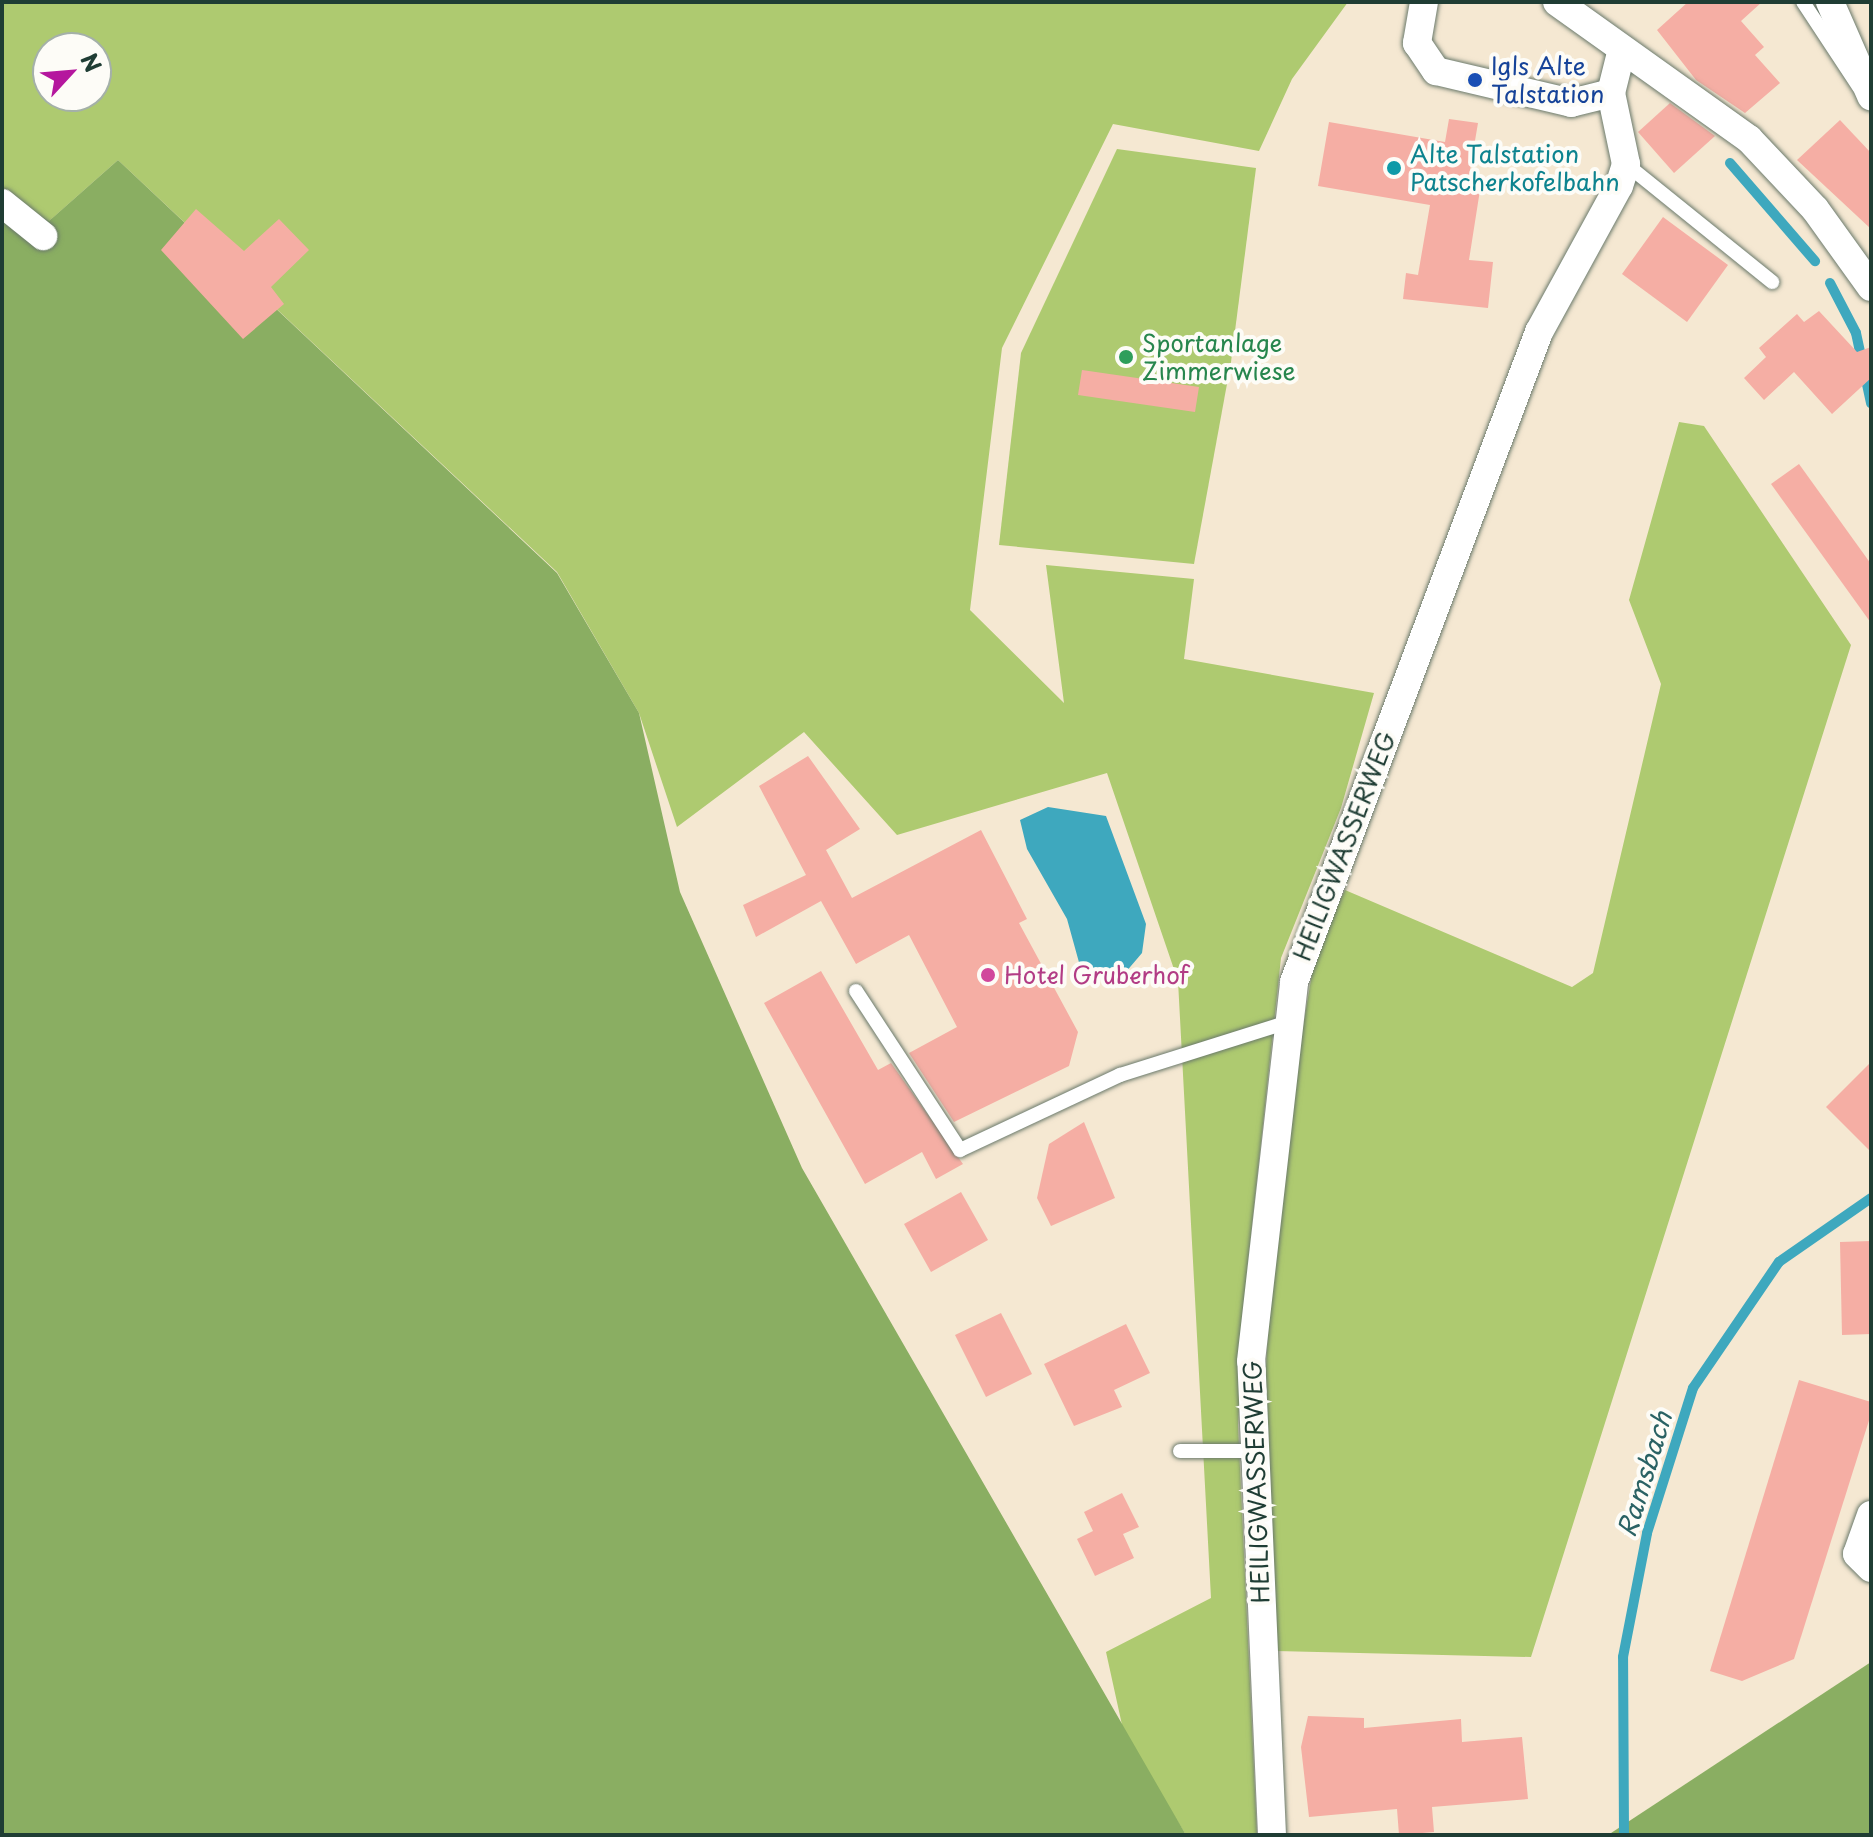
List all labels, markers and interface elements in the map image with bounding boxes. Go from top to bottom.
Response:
north arrow [32,32,112,112]
text: N [74,47,111,77]
place label: Igls Alte Talstation [1491,52,1604,108]
marker: Igls Alte Talstation [1466,71,1484,89]
place label: Alte Talstation Patscherkofelbahn [1410,140,1620,196]
marker: Alte Talstation Patscherkofelbahn [1385,159,1403,177]
place label: Sportanlage Zimmerwiese [1142,329,1296,385]
marker: Sportanlage Zimmerwiese [1117,348,1135,366]
street label: HEILIGWASSERWEG [1287,728,1401,964]
place label: Hotel Gruberhof [1004,961,1193,989]
marker: Hotel Gruberhof [979,966,997,984]
street label: HEILIGWASSERWEG [1237,1360,1275,1604]
water label: Ramsbach [1610,1408,1678,1540]

